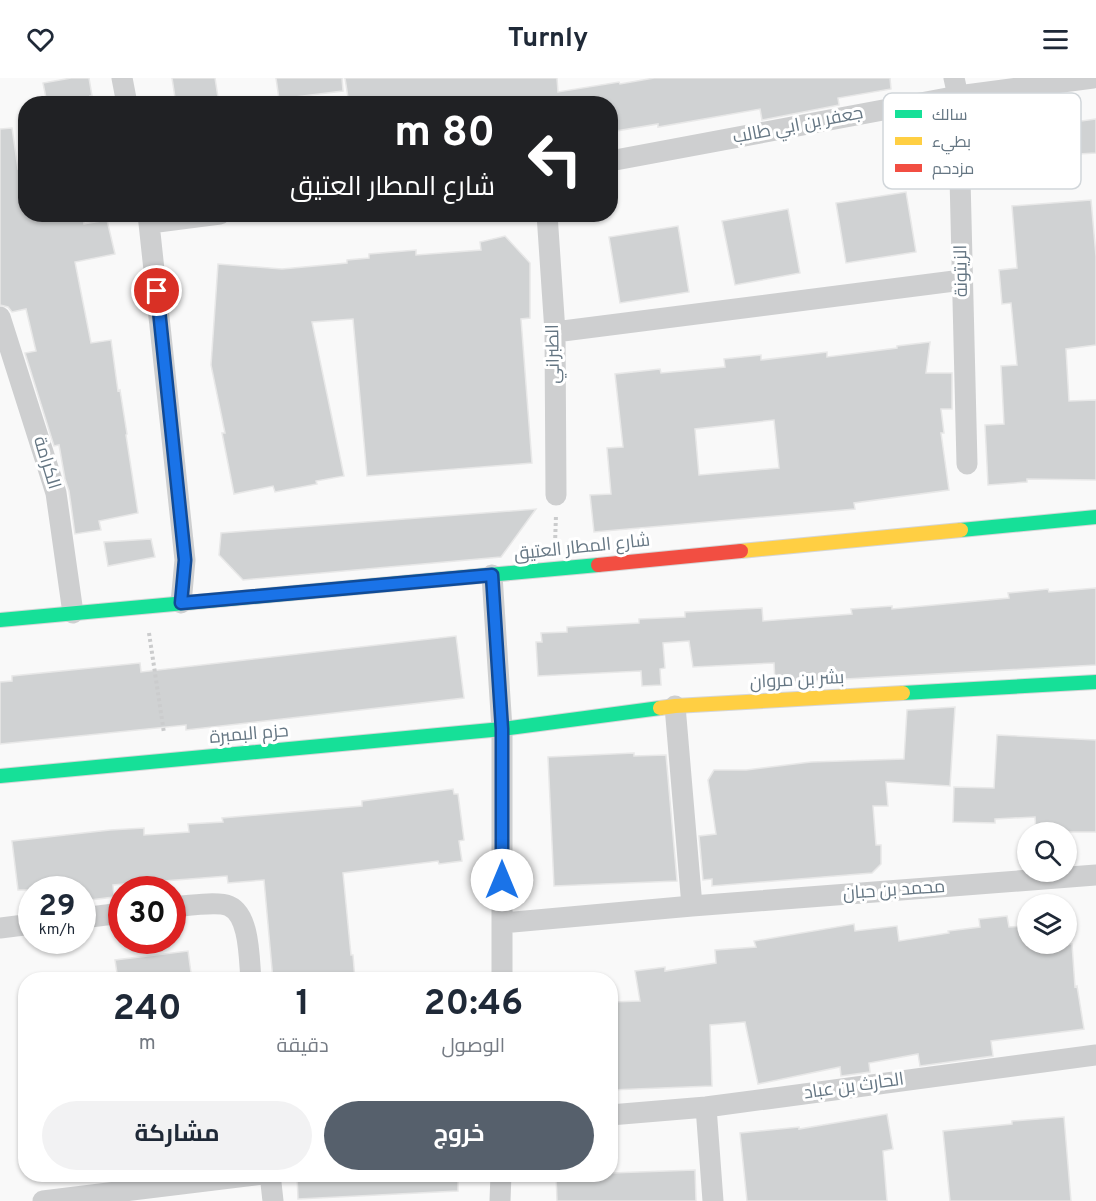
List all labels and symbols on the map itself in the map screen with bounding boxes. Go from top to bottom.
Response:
legend [883,93,1081,189]
street label: جعفر بن ابي طالب [731,102,865,151]
text: سالك [932,106,967,126]
text: بطيء [932,133,971,155]
text: مزدحم [932,160,974,180]
street label: الزيتونة [950,245,974,297]
pin [131,265,182,316]
street label: الطبراني [542,324,567,384]
street label: الكرامة [27,434,65,492]
street label: شارع المطار العتيق [513,529,651,567]
street label: بشر بن مروان [749,667,845,695]
street label: حزم البمبرة [208,720,290,750]
position arrow [470,848,534,912]
speed limit sign: 30 [108,876,186,954]
street label: محمد بن حبان [842,876,946,906]
street label: الحارث بن عباد [803,1069,905,1105]

